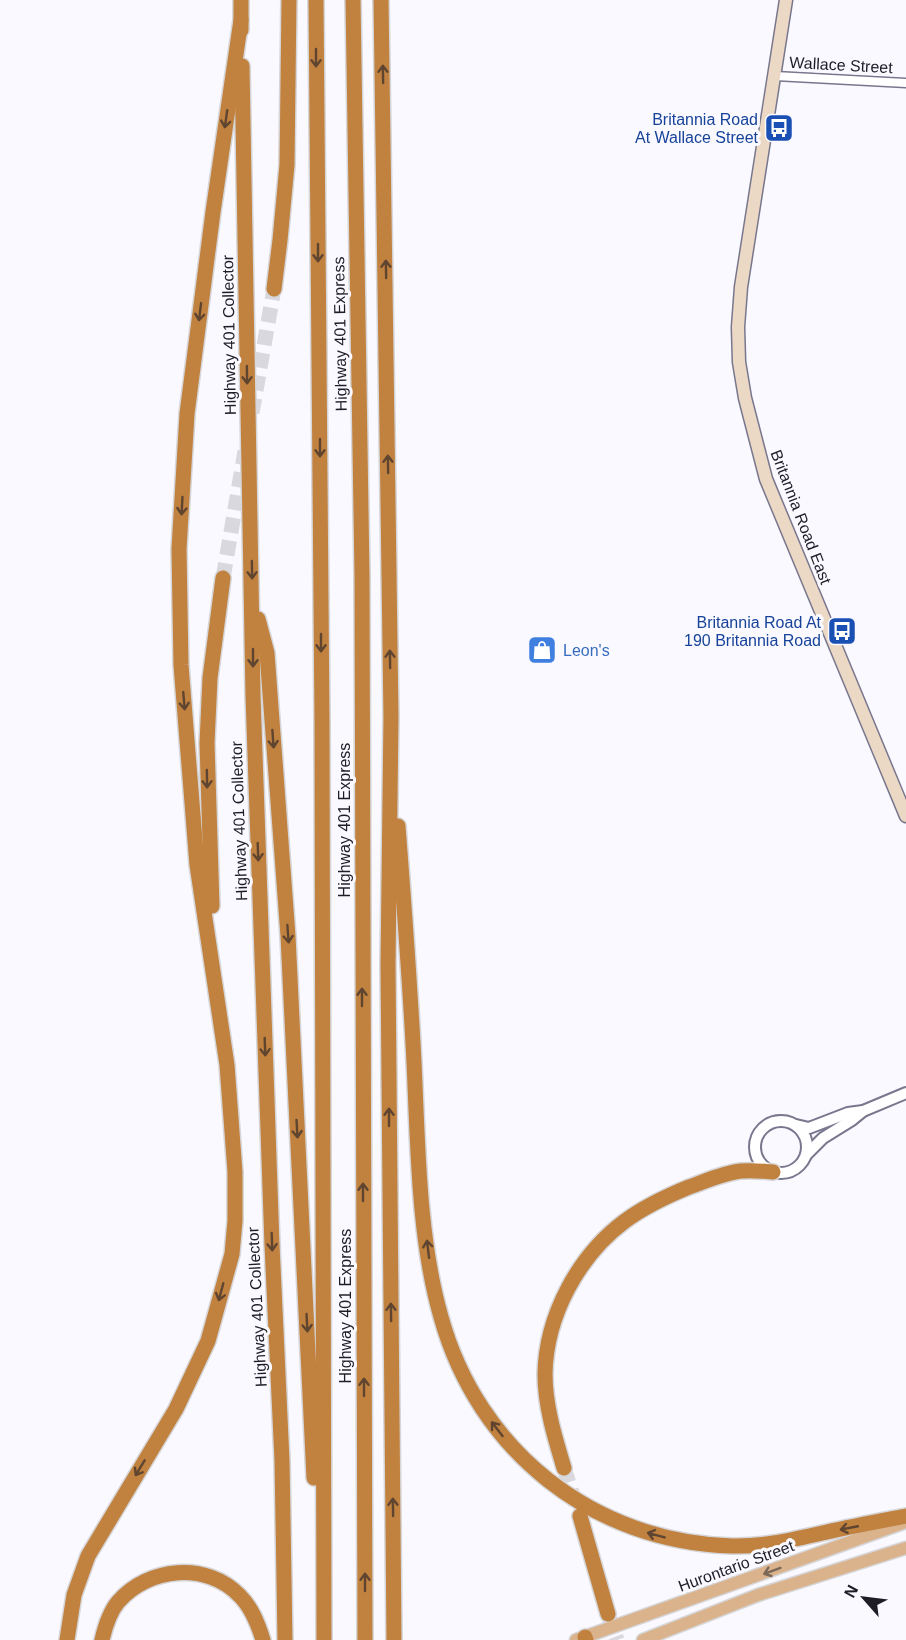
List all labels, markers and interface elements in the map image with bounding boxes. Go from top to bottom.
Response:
one-way arrow [311,48,322,68]
street label: Wallace Street [789,54,894,76]
one-way arrow [377,64,388,84]
one-way arrow [221,109,232,128]
place label: Britannia Road At Wallace Street [635,111,759,146]
bus stop icon: Britannia Road At Wallace Street [763,112,795,144]
one-way arrow [312,243,324,263]
street label: Highway 401 Collector [219,254,239,415]
street label: Highway 401 Express [330,256,350,412]
one-way arrow [380,259,392,279]
one-way arrow [194,302,205,322]
one-way arrow [242,365,253,385]
one-way arrow [314,438,326,458]
street label: Britannia Road East [768,448,835,587]
one-way arrow [382,454,394,474]
one-way arrow [176,496,187,516]
one-way arrow [246,560,258,580]
place label: Britannia Road At 190 Britannia Road [684,614,822,649]
bus stop icon: Britannia Road At 190 Britannia Road [826,615,858,647]
one-way arrow [315,633,327,653]
shop icon: Leon's [526,634,558,666]
place label: Leon's [563,642,610,659]
one-way arrow [247,647,259,667]
one-way arrow [384,649,396,669]
one-way arrow [178,691,189,710]
one-way arrow [268,729,279,749]
street label: Highway 401 Collector [228,740,250,901]
street label: Highway 401 Express [336,743,353,897]
one-way arrow [202,768,213,788]
one-way arrow [253,842,264,862]
one-way arrow [282,923,293,943]
one-way arrow [356,987,368,1007]
one-way arrow [259,1037,271,1057]
one-way arrow [383,1108,395,1128]
one-way arrow [292,1118,303,1138]
one-way arrow [357,1182,369,1202]
street label: Highway 401 Collector [244,1226,270,1387]
street label: Highway 401 Express [337,1229,354,1383]
one-way arrow [266,1232,277,1252]
one-way arrow [422,1240,433,1260]
one-way arrow [215,1282,227,1301]
one-way arrow [385,1303,397,1323]
one-way arrow [301,1313,312,1333]
one-way arrow [358,1377,369,1397]
one-way arrow [491,1421,504,1437]
one-way arrow [134,1459,146,1476]
one-way arrow [387,1498,398,1518]
one-way arrow [839,1523,859,1534]
one-way arrow [647,1528,666,1540]
street label: Hurontario Street [676,1537,797,1595]
one-way arrow [763,1566,782,1577]
north arrow [834,1568,894,1628]
one-way arrow [359,1572,371,1592]
text: N [841,1582,861,1600]

